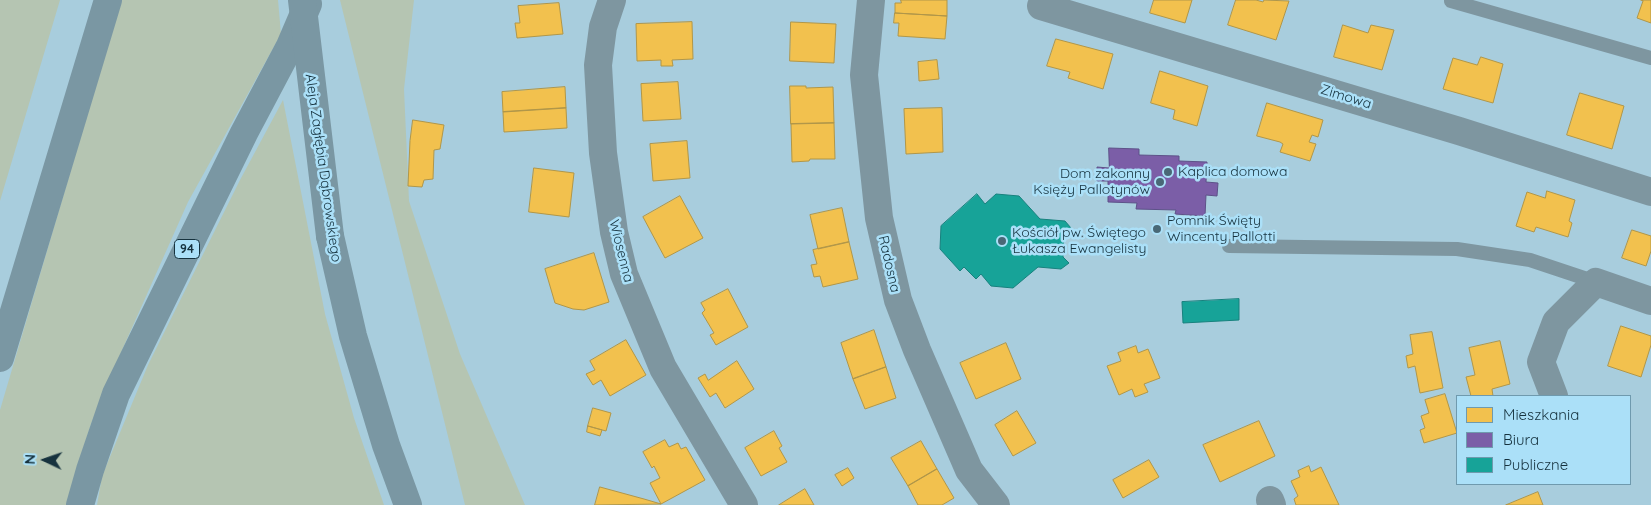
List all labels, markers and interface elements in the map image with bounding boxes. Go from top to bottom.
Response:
street label: Aleja Zagłębia Dąbrowskiego [301,73,345,263]
street label: Zimowa [1319,81,1373,113]
place label: Kaplica domowa [1178,164,1287,180]
place label: Dom zakonny Księży Pallotynów [1033,166,1150,198]
marker: Kaplica domowa [1162,166,1174,178]
marker: Dom zakonny Księży Pallotynów [1154,176,1166,188]
place label: Pomnik Święty Wincenty Pallotti [1167,213,1275,246]
street label: Wiosenna [605,218,637,284]
marker: Pomnik Święty Wincenty Pallotti [1151,223,1163,235]
place label: Kościół pw. Świętego Łukasza Ewangelisty [1012,225,1147,258]
street label: Radosna [874,234,904,294]
marker: Kościół pw. Świętego Łukasza Ewangelisty [996,235,1008,247]
road number: 94 [174,240,200,258]
legend [1456,395,1631,485]
text: Mieszkania [1503,405,1579,424]
text: Biura [1503,430,1539,449]
north arrow [20,435,70,485]
text: N [21,454,39,465]
text: Publiczne [1503,455,1568,474]

